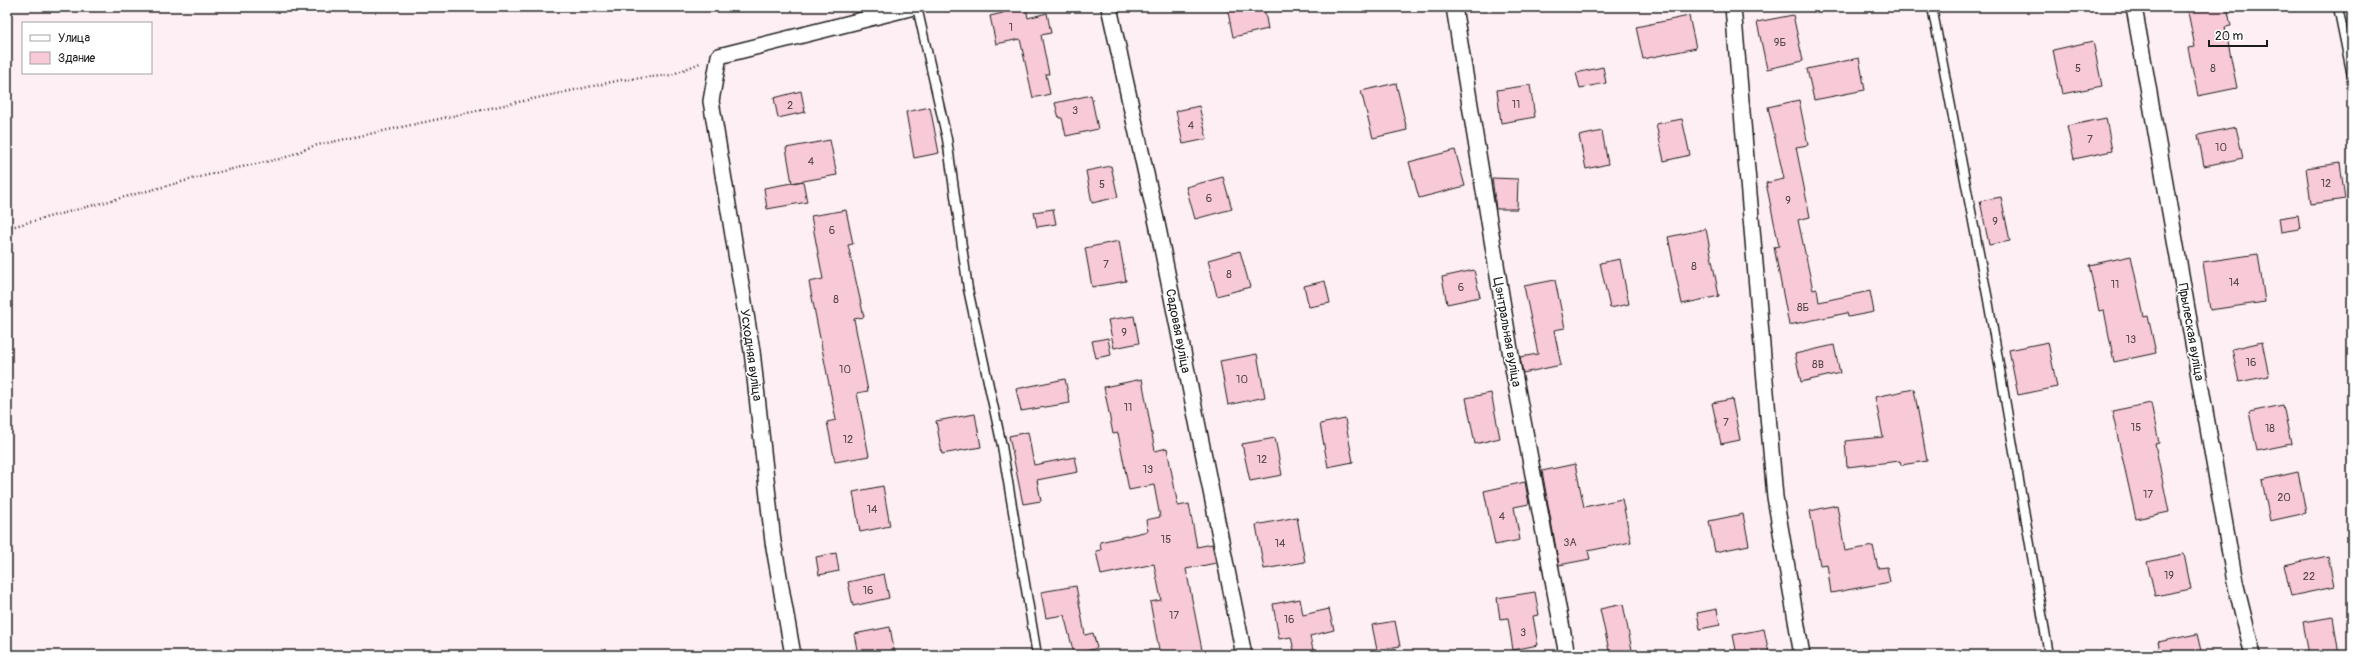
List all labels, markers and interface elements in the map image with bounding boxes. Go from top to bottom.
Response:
house number: 1 [1009,21,1013,34]
legend [22,22,152,74]
scale bar [2209,22,2267,48]
text: 20 m [2215,29,2244,44]
text: Улица [58,31,90,46]
house number: 9Б [1774,36,1786,49]
text: Здание [58,51,95,66]
house number: 5 [2075,62,2081,75]
house number: 8 [2210,62,2216,75]
house number: 11 [1512,98,1520,111]
house number: 2 [787,99,793,112]
house number: 3 [1072,104,1078,117]
house number: 4 [1188,119,1195,132]
house number: 7 [2087,133,2093,146]
house number: 10 [2215,141,2227,154]
house number: 4 [808,155,815,168]
house number: 12 [2321,177,2331,190]
house number: 5 [1099,178,1105,191]
house number: 6 [1206,192,1212,205]
house number: 9 [1785,194,1791,207]
house number: 9 [1992,215,1998,228]
house number: 6 [829,224,835,237]
house number: 7 [1103,258,1109,271]
house number: 8 [1691,260,1697,273]
house number: 8 [1226,268,1232,281]
street label: Цэнтральная вуліца [1489,276,1525,388]
house number: 14 [2229,276,2240,289]
house number: 11 [2111,278,2119,291]
house number: 6 [1458,281,1464,294]
street label: Прылеская вуліца [2175,282,2207,382]
street label: Садовая вуліца [1162,288,1194,374]
house number: 8 [833,293,839,306]
house number: 8Б [1797,301,1809,314]
street label: Усходняя вуліца [737,308,765,402]
house number: 9 [1121,326,1127,339]
house number: 13 [2126,333,2136,346]
house number: 16 [2246,356,2256,369]
house number: 8В [1812,358,1824,371]
house number: 10 [839,363,851,376]
house number: 10 [1236,373,1248,386]
house number: 11 [1124,401,1132,414]
house number: 7 [1723,416,1729,429]
house number: 15 [2131,421,2141,434]
house number: 18 [2265,422,2275,435]
house number: 12 [843,433,853,446]
house number: 12 [1257,453,1267,466]
house number: 13 [1143,463,1153,476]
house number: 17 [2143,488,2153,501]
house number: 20 [2277,491,2291,504]
house number: 14 [867,503,878,516]
house number: 4 [1499,510,1506,523]
house number: 15 [1161,533,1171,546]
house number: 3А [1563,536,1577,549]
house number: 14 [1275,537,1286,550]
house number: 19 [2164,569,2174,582]
house number: 22 [2303,570,2315,583]
house number: 16 [863,584,873,597]
house number: 17 [1169,609,1179,622]
house number: 16 [1284,613,1294,626]
house number: 3 [1520,626,1526,639]

